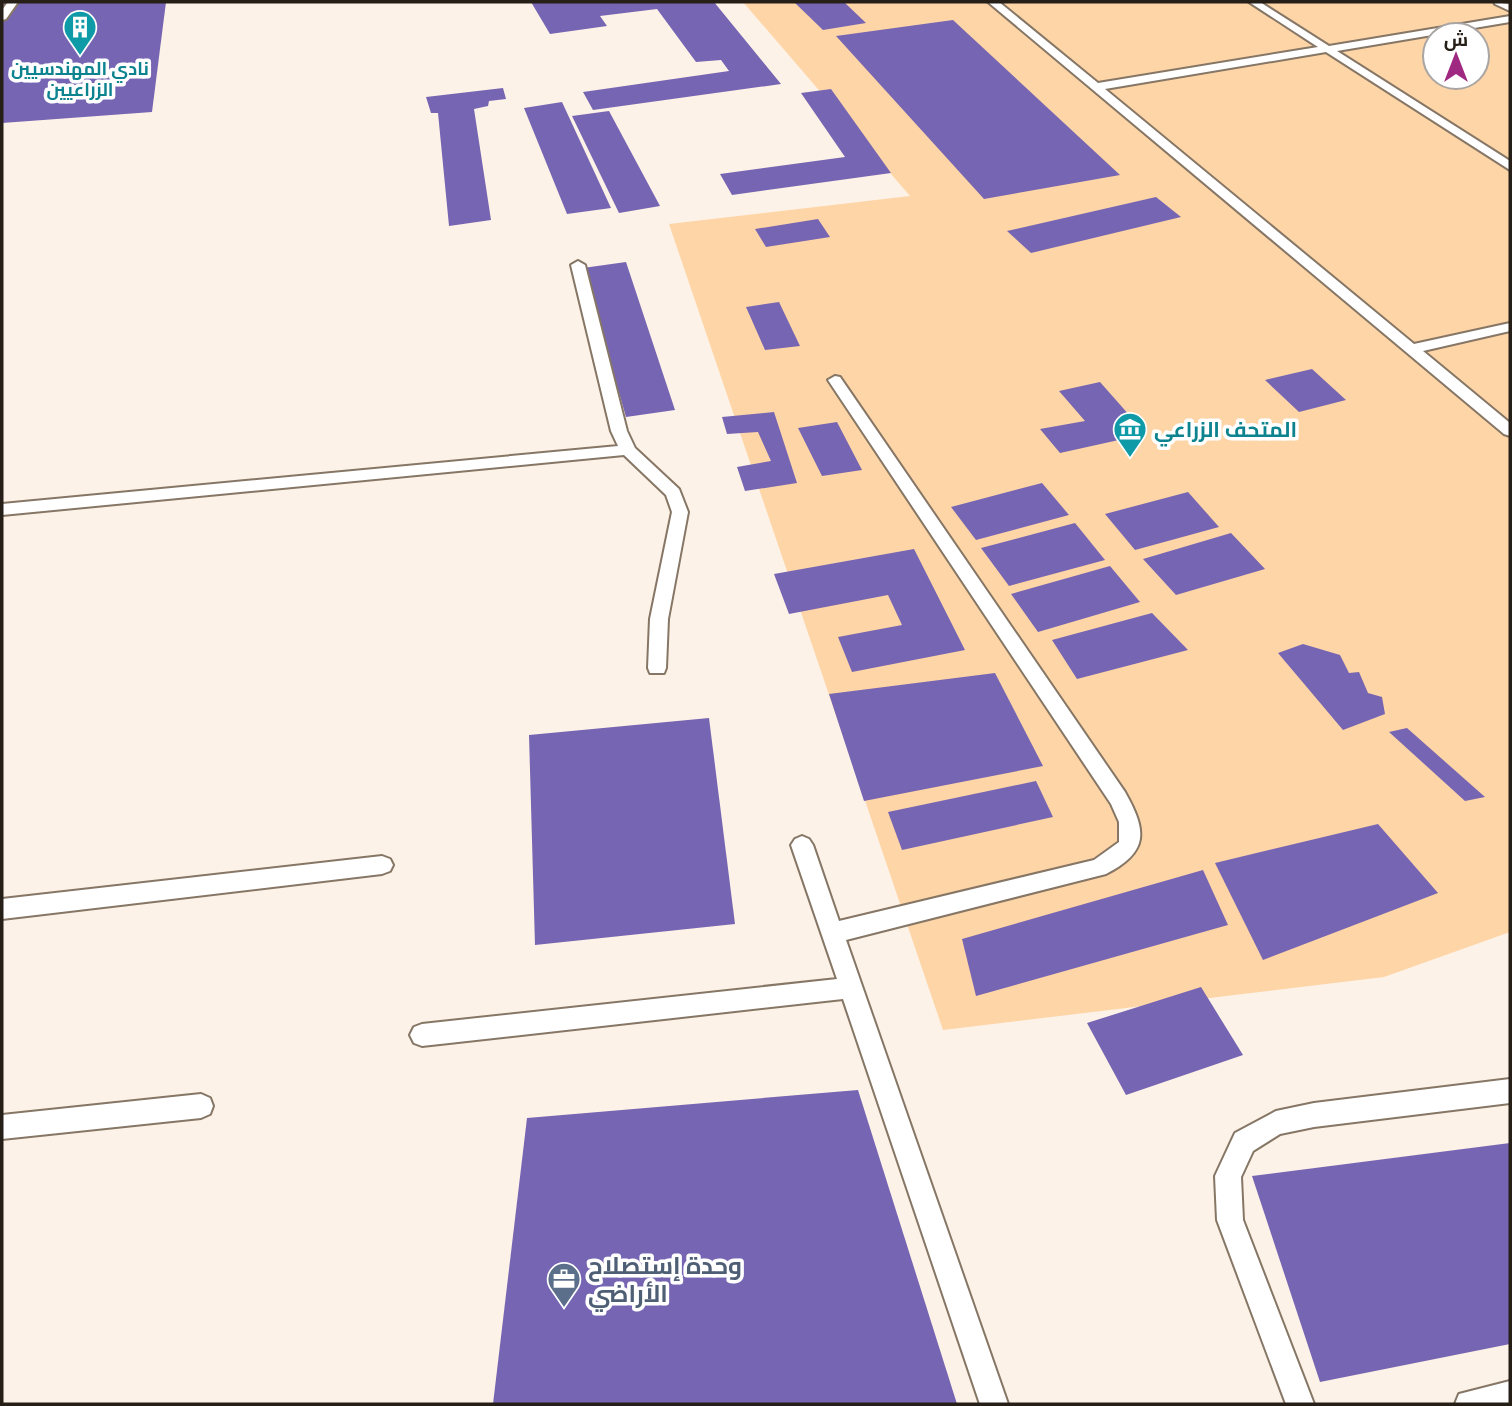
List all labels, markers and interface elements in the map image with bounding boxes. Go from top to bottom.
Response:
building icon: نادي المهندسيين الزراعيين [61,8,99,57]
north arrow [1421,21,1491,91]
text: ش [1444,28,1468,51]
place label: نادي المهندسيين الزراعيين [11,58,149,101]
museum icon: المتحف الزراعي [1111,410,1149,459]
place label: المتحف الزراعي [1154,417,1297,447]
place label: وحدة إستصلاح الأراضي [588,1251,742,1312]
office icon: وحدة إستصلاح الأراضي [545,1260,583,1309]

